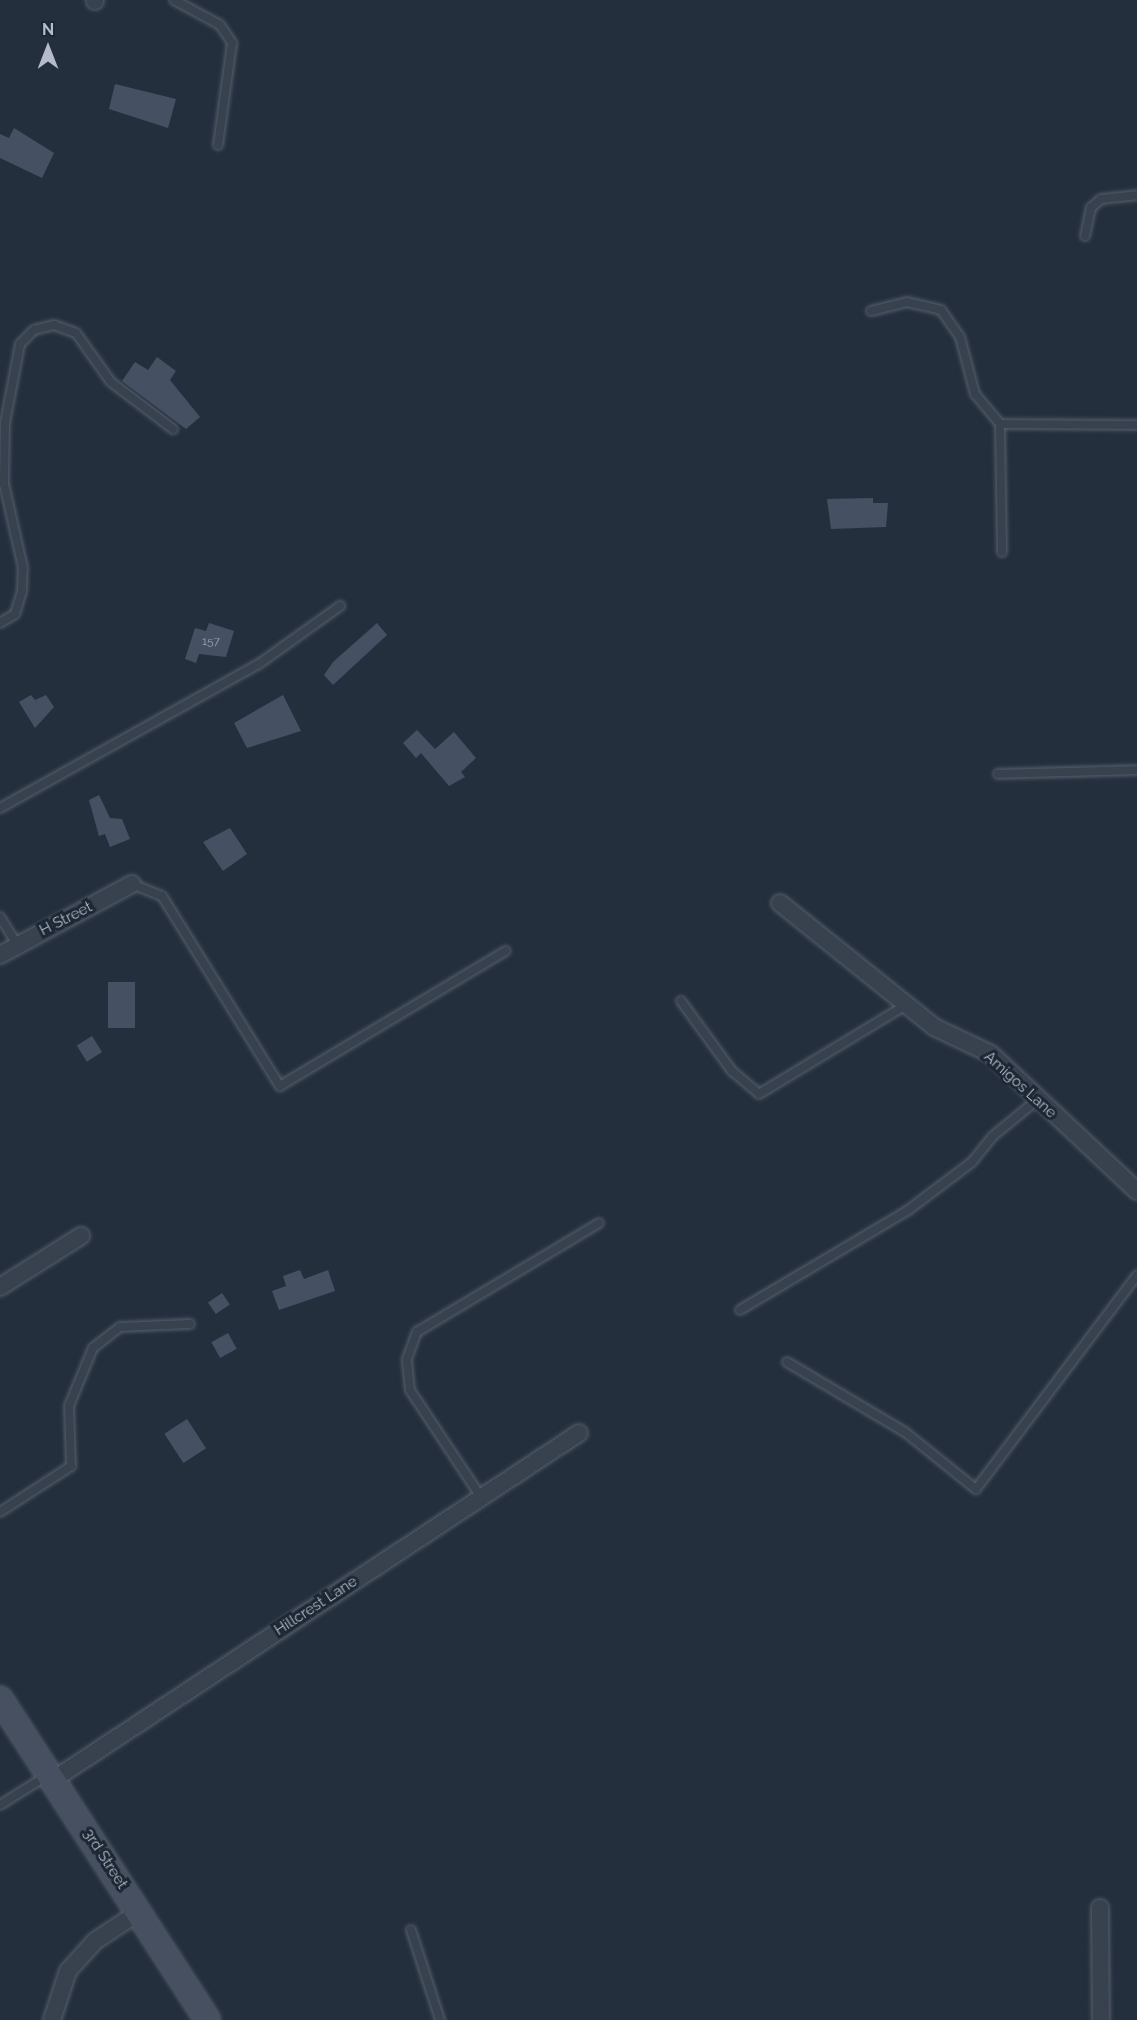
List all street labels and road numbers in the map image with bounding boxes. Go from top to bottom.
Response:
street label: H Street [37,898,95,940]
street label: Amigos Lane [980,1048,1060,1122]
street label: Hillcrest Lane [271,1573,361,1639]
street label: 3rd Street [79,1826,131,1892]

